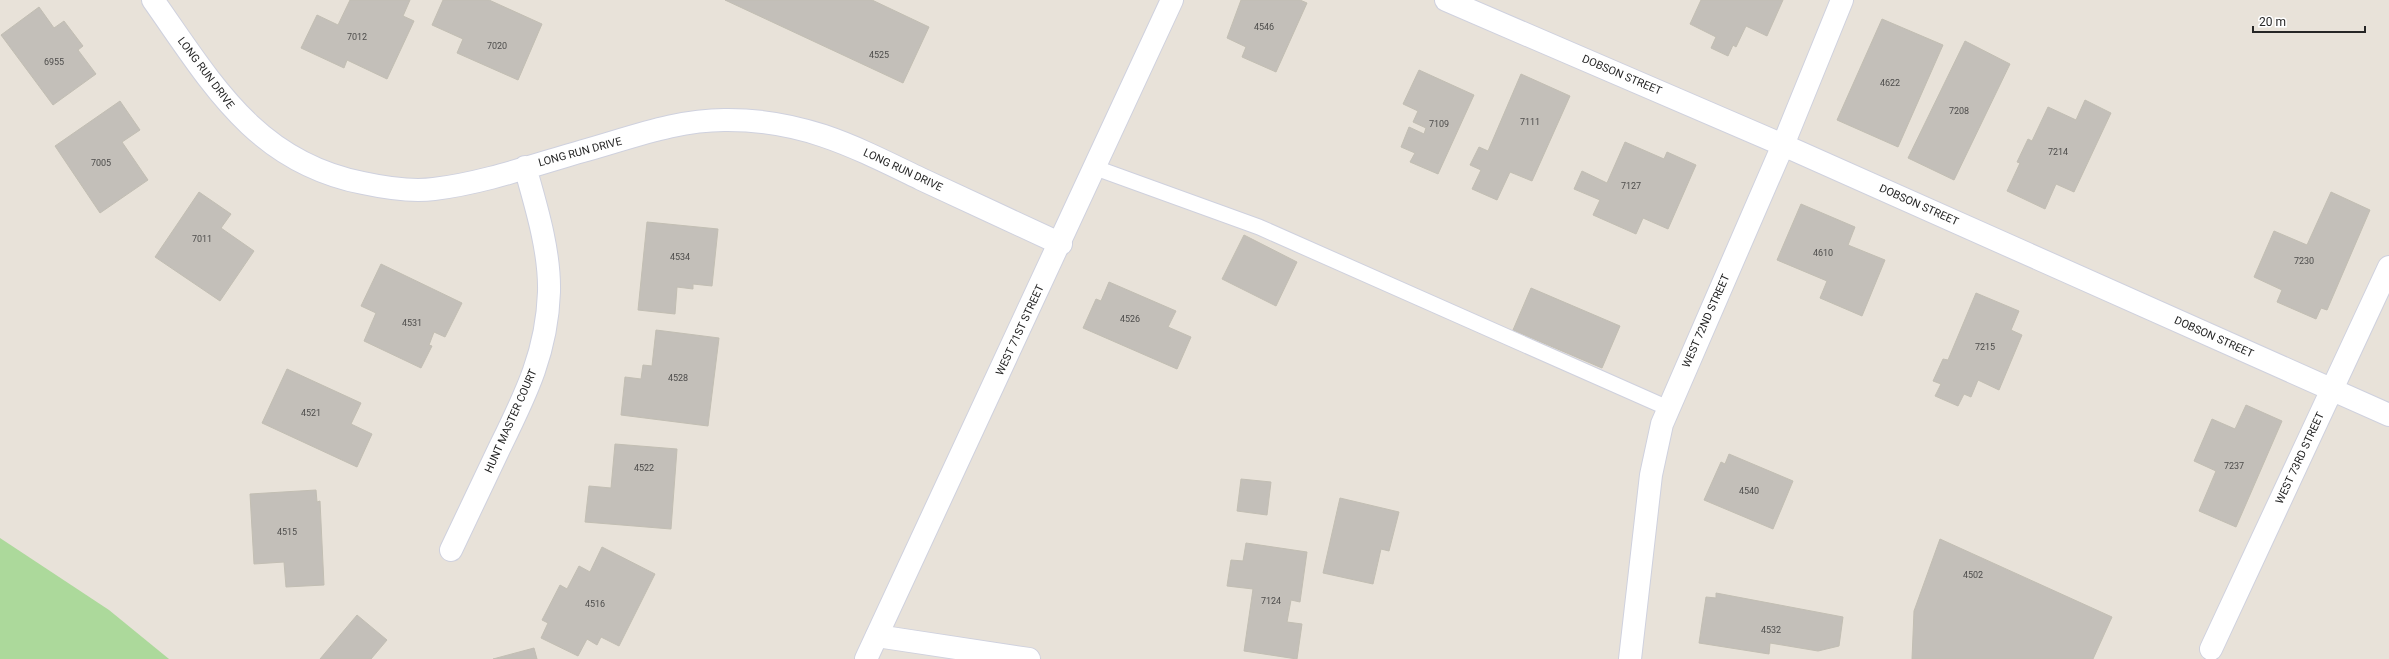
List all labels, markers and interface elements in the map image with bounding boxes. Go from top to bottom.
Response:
scale bar [2253,8,2365,34]
text: 20 m [2259,15,2286,29]
house number: 4546 [1254,22,1274,32]
house number: 7012 [347,32,367,42]
street label: LONG RUN DRIVE [175,35,237,111]
house number: 7020 [487,41,507,51]
house number: 4525 [869,50,889,60]
street label: DOBSON STREET [1580,52,1664,98]
house number: 6955 [44,57,64,67]
house number: 4622 [1880,78,1900,88]
house number: 7208 [1949,106,1969,116]
house number: 7111 [1520,117,1540,127]
house number: 7109 [1429,119,1449,129]
street label: LONG RUN DRIVE [537,135,623,169]
street label: LONG RUN DRIVE [861,146,945,194]
house number: 7214 [2048,147,2068,157]
house number: 7005 [91,158,111,168]
house number: 7127 [1621,181,1641,191]
street label: DOBSON STREET [1877,182,1961,228]
house number: 7011 [192,234,212,244]
house number: 4610 [1813,248,1833,258]
house number: 4534 [670,252,690,262]
house number: 7230 [2294,256,2314,266]
street label: WEST 72ND STREET [1680,272,1733,370]
street label: WEST 71ST STREET [993,282,1047,377]
house number: 4526 [1120,314,1140,324]
street label: DOBSON STREET [2172,314,2256,360]
house number: 4531 [402,318,422,328]
house number: 7215 [1975,342,1995,352]
street label: HUNT MASTER COURT [482,367,540,475]
house number: 4528 [668,373,688,383]
house number: 4521 [301,408,321,418]
street label: WEST 73RD STREET [2273,410,2327,506]
house number: 7237 [2224,461,2244,471]
house number: 4522 [634,463,654,473]
house number: 4540 [1739,486,1759,496]
house number: 4515 [277,527,297,537]
house number: 4502 [1963,570,1983,580]
house number: 7124 [1261,596,1281,606]
house number: 4516 [585,599,605,609]
house number: 4532 [1761,625,1781,635]

